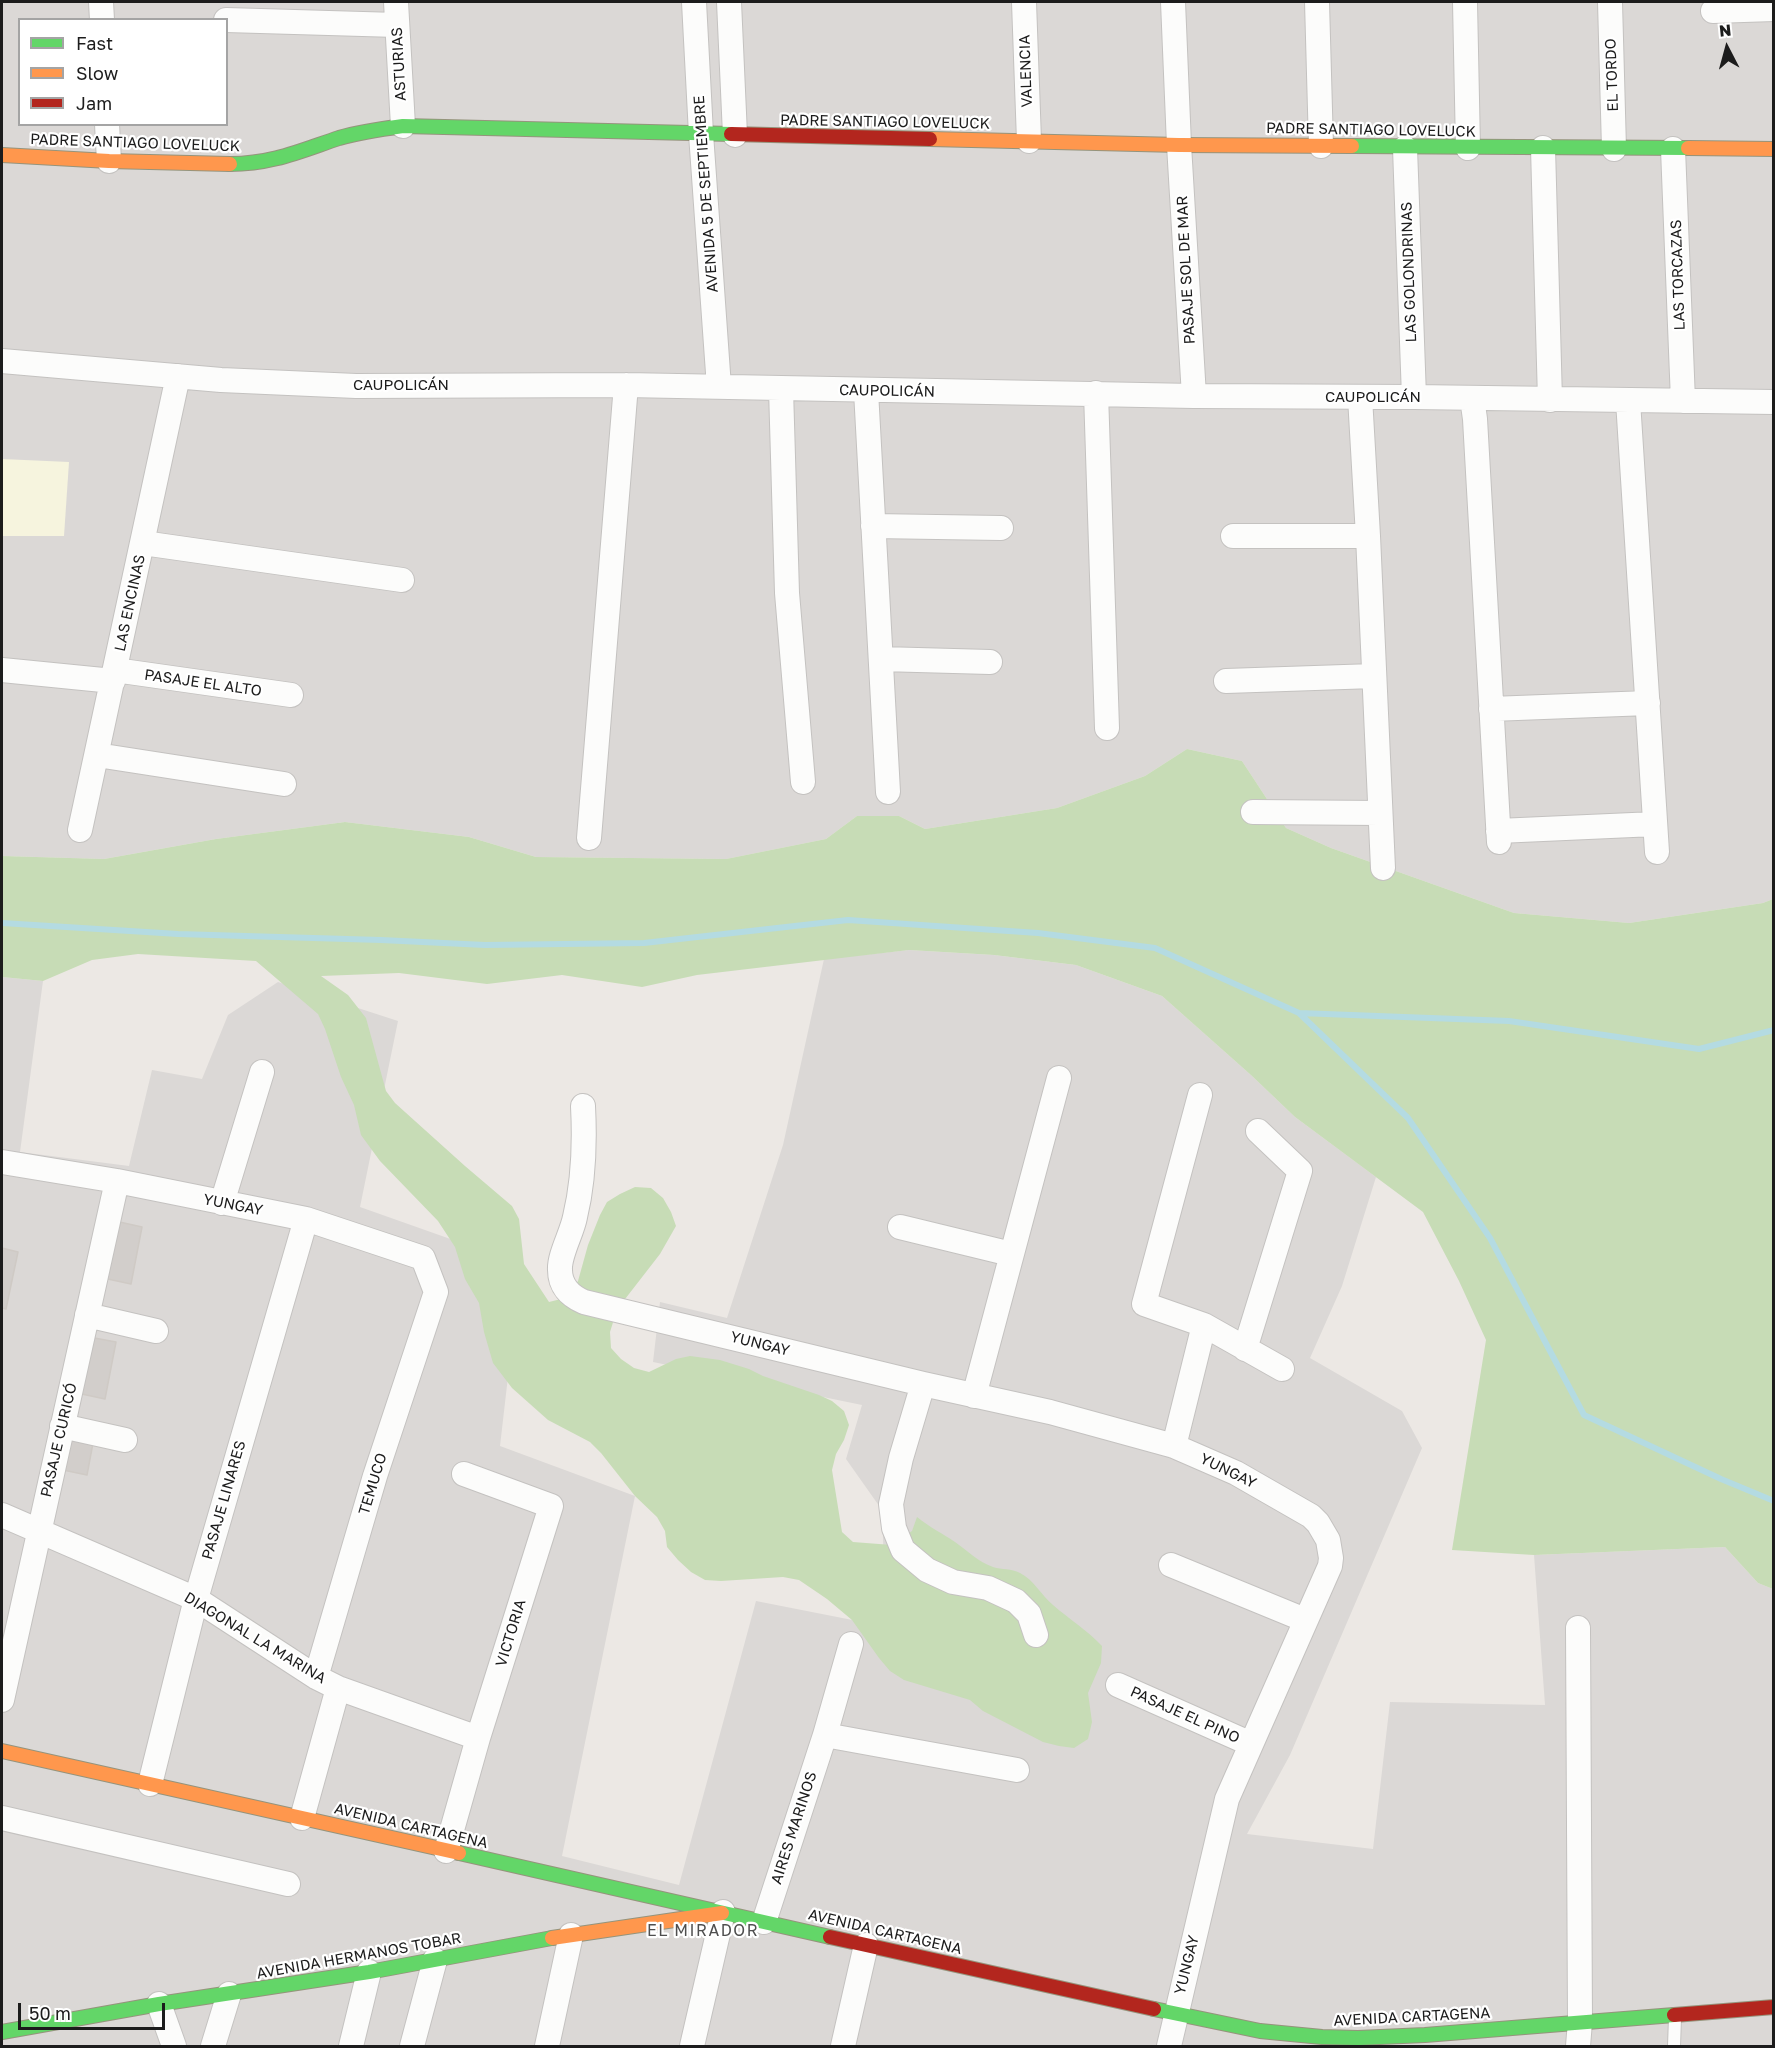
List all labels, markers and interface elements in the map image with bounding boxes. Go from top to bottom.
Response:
legend [18,18,228,126]
north arrow [1697,18,1757,78]
text: N [1718,20,1732,41]
street label: ASTURIAS [388,27,410,101]
text: Fast [76,32,113,54]
street label: VALENCIA [1016,34,1036,108]
street label: EL TORDO [1602,38,1622,112]
text: Slow [76,62,118,84]
text: Jam [76,92,112,114]
street label: AVENIDA 5 DE SEPTIEMBRE [690,95,722,293]
street label: PADRE SANTIAGO LOVELUCK [780,111,990,133]
street label: PADRE SANTIAGO LOVELUCK [1266,119,1476,141]
street label: PADRE SANTIAGO LOVELUCK [30,130,240,156]
street label: PASAJE SOL DE MAR [1173,195,1199,345]
street label: LAS GOLONDRINAS [1398,201,1420,343]
street label: LAS TORCAZAS [1667,219,1689,331]
street label: CAUPOLICÁN [353,376,449,394]
street label: CAUPOLICÁN [839,381,935,401]
street label: CAUPOLICÁN [1325,388,1421,406]
street label: LAS ENCINAS [111,553,149,653]
street label: PASAJE EL ALTO [143,666,263,700]
street label: YUNGAY [202,1190,264,1220]
street label: YUNGAY [729,1328,791,1360]
street label: PASAJE CURICÓ [37,1381,81,1499]
street label: PASAJE LINARES [198,1438,250,1562]
street label: YUNGAY [1197,1450,1259,1492]
street label: TEMUCO [355,1451,391,1517]
street label: DIAGONAL LA MARINA [181,1588,329,1688]
street label: VICTORIA [492,1597,530,1669]
street label: PASAJE EL PINO [1127,1683,1243,1747]
street label: AIRES MARINOS [767,1769,821,1887]
street label: AVENIDA CARTAGENA [332,1800,490,1852]
street label: AVENIDA CARTAGENA [806,1906,964,1958]
district label: EL MIRADOR [647,1921,759,1941]
street label: AVENIDA HERMANOS TOBAR [255,1929,463,1983]
street label: YUNGAY [1171,1934,1203,1996]
scale bar [21,1991,168,2029]
text: 50 m [29,2002,71,2024]
street label: AVENIDA CARTAGENA [1333,2004,1491,2030]

